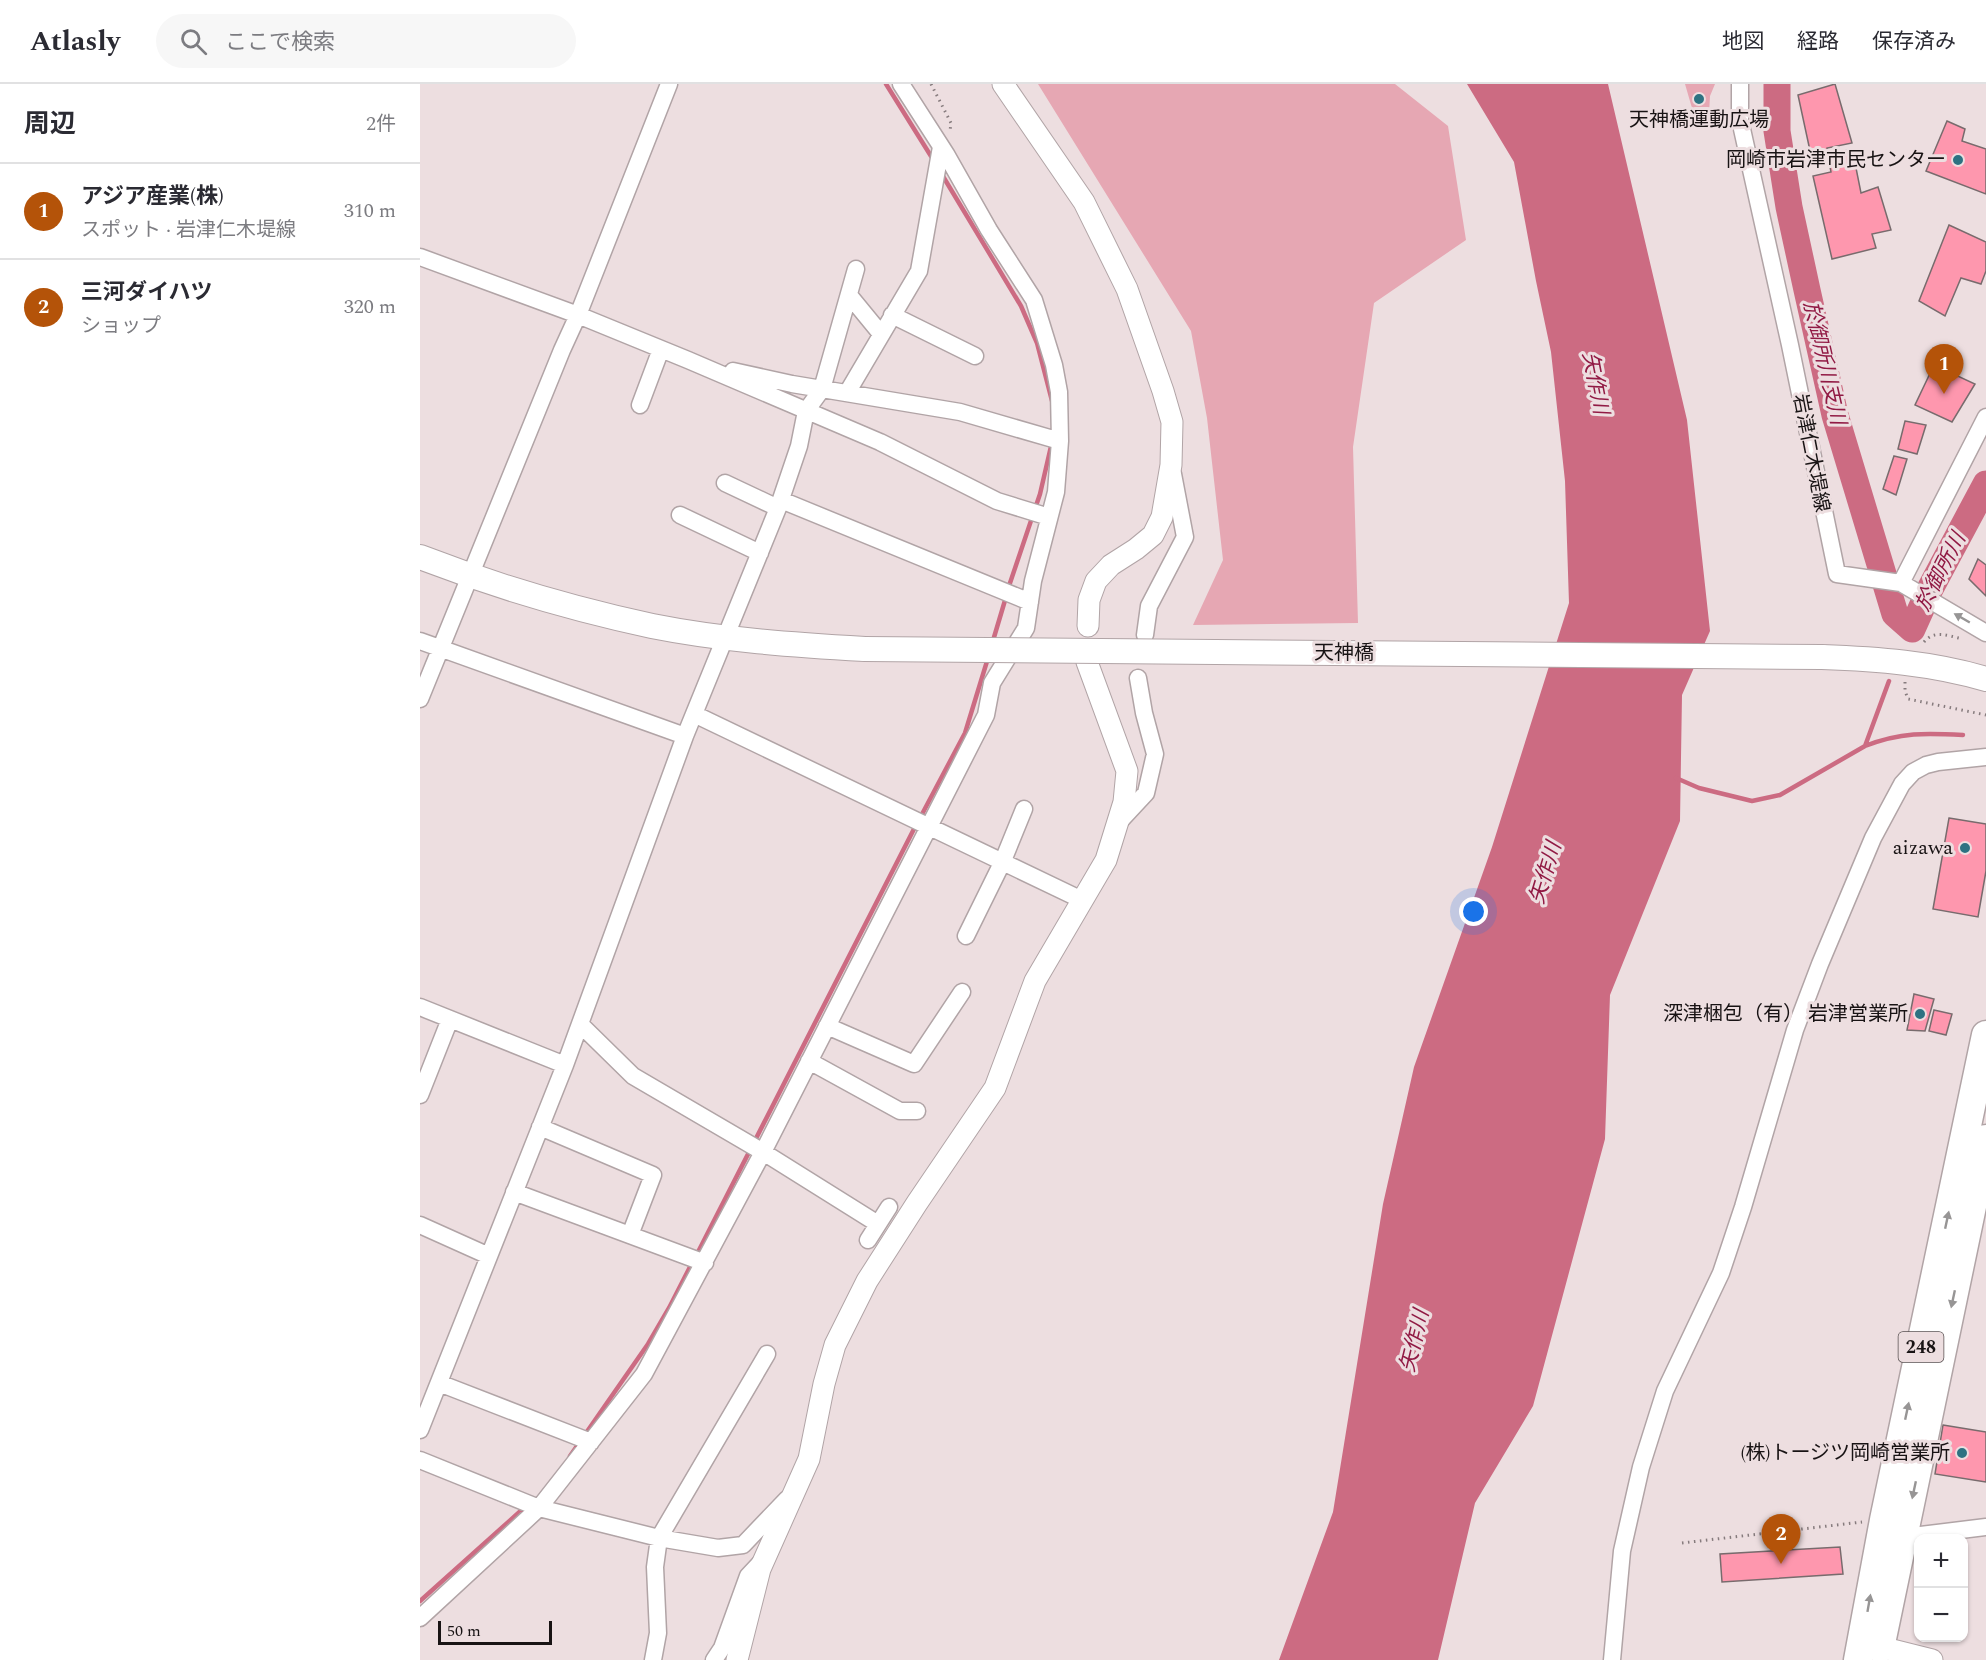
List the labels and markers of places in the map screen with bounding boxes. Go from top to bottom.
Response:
marker: 天神橋運動広場 [1692,92,1706,106]
place label: 天神橋運動広場 [1629,105,1769,135]
place label: 岡崎市岩津市民センター [1726,145,1946,175]
marker: 岡崎市岩津市民センター [1951,153,1965,167]
pin: 1 [1924,344,1964,394]
place label: aizawa [1893,833,1953,863]
marker: aizawa [1958,841,1972,855]
place label: 深津梱包（有） 岩津営業所 [1663,999,1908,1029]
marker: 深津梱包（有） 岩津営業所 [1913,1007,1927,1021]
place label: (株)トージツ岡崎営業所 [1740,1438,1950,1468]
marker: (株)トージツ岡崎営業所 [1955,1446,1969,1460]
pin: 2 [1762,1514,1800,1564]

